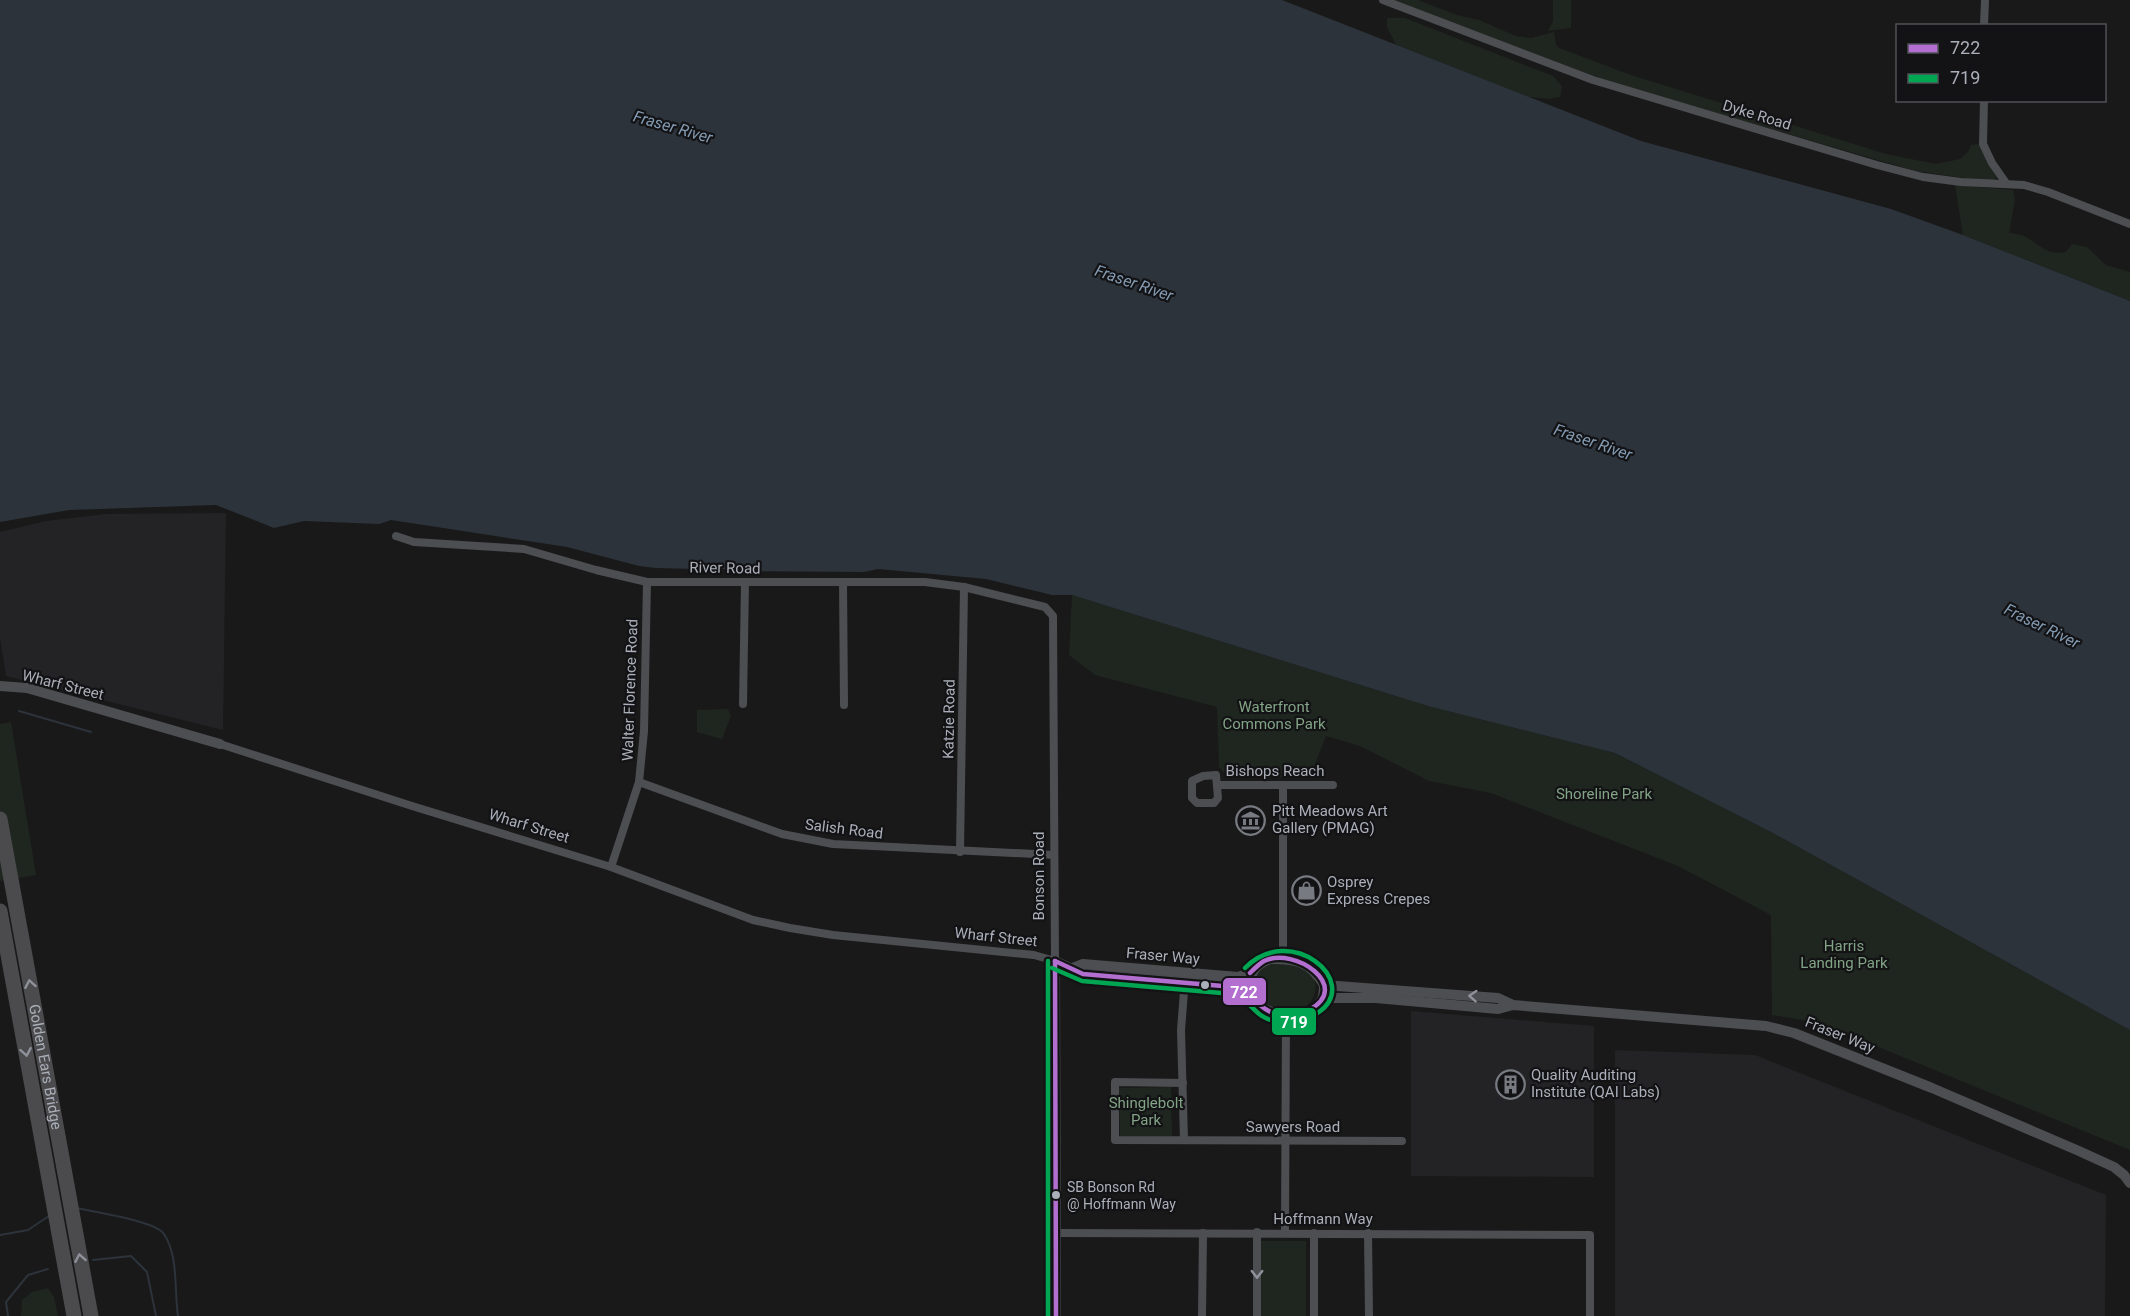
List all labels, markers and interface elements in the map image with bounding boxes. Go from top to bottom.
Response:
legend [1896,24,2106,102]
text: 722 [1950,37,1980,58]
text: 719 [1950,67,1980,88]
street label: Dyke Road [1721,96,1793,134]
water label: Fraser River [631,107,715,148]
water label: Fraser River [1092,261,1176,305]
water label: Fraser River [1551,420,1635,464]
street label: River Road [689,558,761,578]
water label: Fraser River [2001,600,2083,653]
street label: Walter Florence Road [619,619,641,761]
street label: Wharf Street [20,666,106,704]
street label: Katzie Road [939,679,959,759]
park label: Waterfront Commons Park [1222,698,1326,733]
street label: Bishops Reach [1226,762,1324,780]
park label: Shoreline Park [1556,785,1652,803]
place label: Pitt Meadows Art Gallery (PMAG) [1272,802,1388,837]
museum icon: Pitt Meadows Art Gallery (PMAG) [1235,804,1267,836]
street label: Wharf Street [486,805,572,847]
street label: Salish Road [804,815,884,843]
street label: Bonson Road [1030,832,1048,920]
place label: Osprey Express Crepes [1327,873,1430,908]
shop icon: Osprey Express Crepes [1290,875,1322,907]
street label: Wharf Street [954,924,1039,950]
park label: Harris Landing Park [1800,937,1888,972]
street label: Fraser Way [1125,944,1201,968]
line badge: 722 [1222,977,1267,1006]
one-way arrow [24,979,37,989]
unlabelled marker [1199,979,1211,991]
text: 722 [1230,983,1258,1002]
one-way arrow [1468,990,1477,1003]
street label: Golden Ears Bridge [25,1003,66,1131]
line badge: 719 [1271,1007,1317,1036]
text: 719 [1280,1013,1308,1032]
street label: Fraser Way [1802,1013,1878,1057]
one-way arrow [19,1047,31,1056]
place label: Quality Auditing Institute (QAI Labs) [1531,1066,1660,1101]
building icon: Quality Auditing Institute (QAI Labs) [1494,1068,1526,1100]
park label: Shinglebolt Park [1109,1094,1183,1129]
street label: Sawyers Road [1246,1118,1340,1136]
place label: SB Bonson Rd @ Hoffmann Way [1067,1179,1176,1212]
marker: SB Bonson Rd @ Hoffmann Way [1050,1189,1062,1201]
street label: Hoffmann Way [1273,1210,1373,1228]
one-way arrow [74,1254,87,1264]
one-way arrow [1251,1270,1263,1279]

